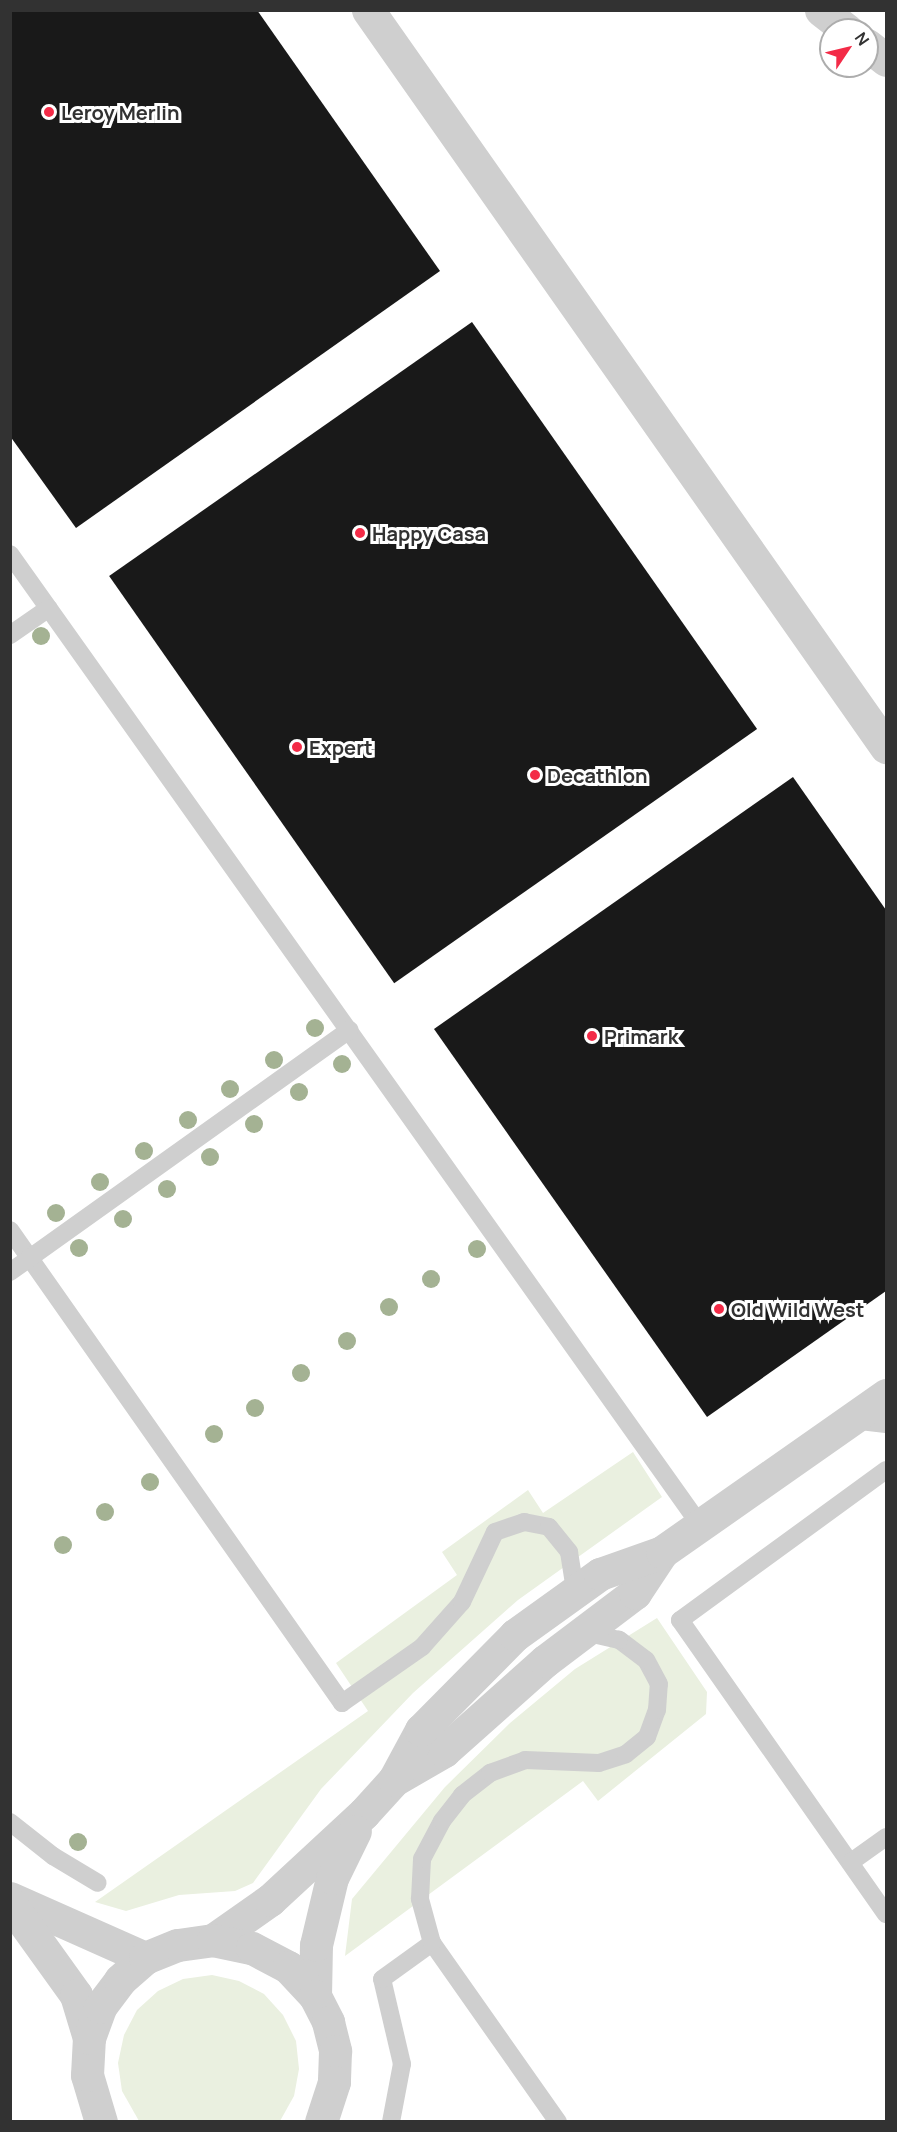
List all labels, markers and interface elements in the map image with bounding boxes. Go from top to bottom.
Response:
north arrow [819,18,879,78]
text: N [850,28,874,50]
place label: Leroy Merlin [61,100,179,124]
marker: Leroy Merlin [42,105,56,119]
place label: Happy Casa [372,521,486,545]
marker: Happy Casa [353,526,367,540]
place label: Expert [309,735,373,759]
marker: Expert [290,740,304,754]
place label: Decathlon [547,763,648,787]
marker: Decathlon [528,768,542,782]
place label: Primark [604,1024,679,1048]
marker: Primark [585,1029,599,1043]
place label: Old Wild West [731,1297,864,1321]
marker: Old Wild West [712,1302,726,1316]

